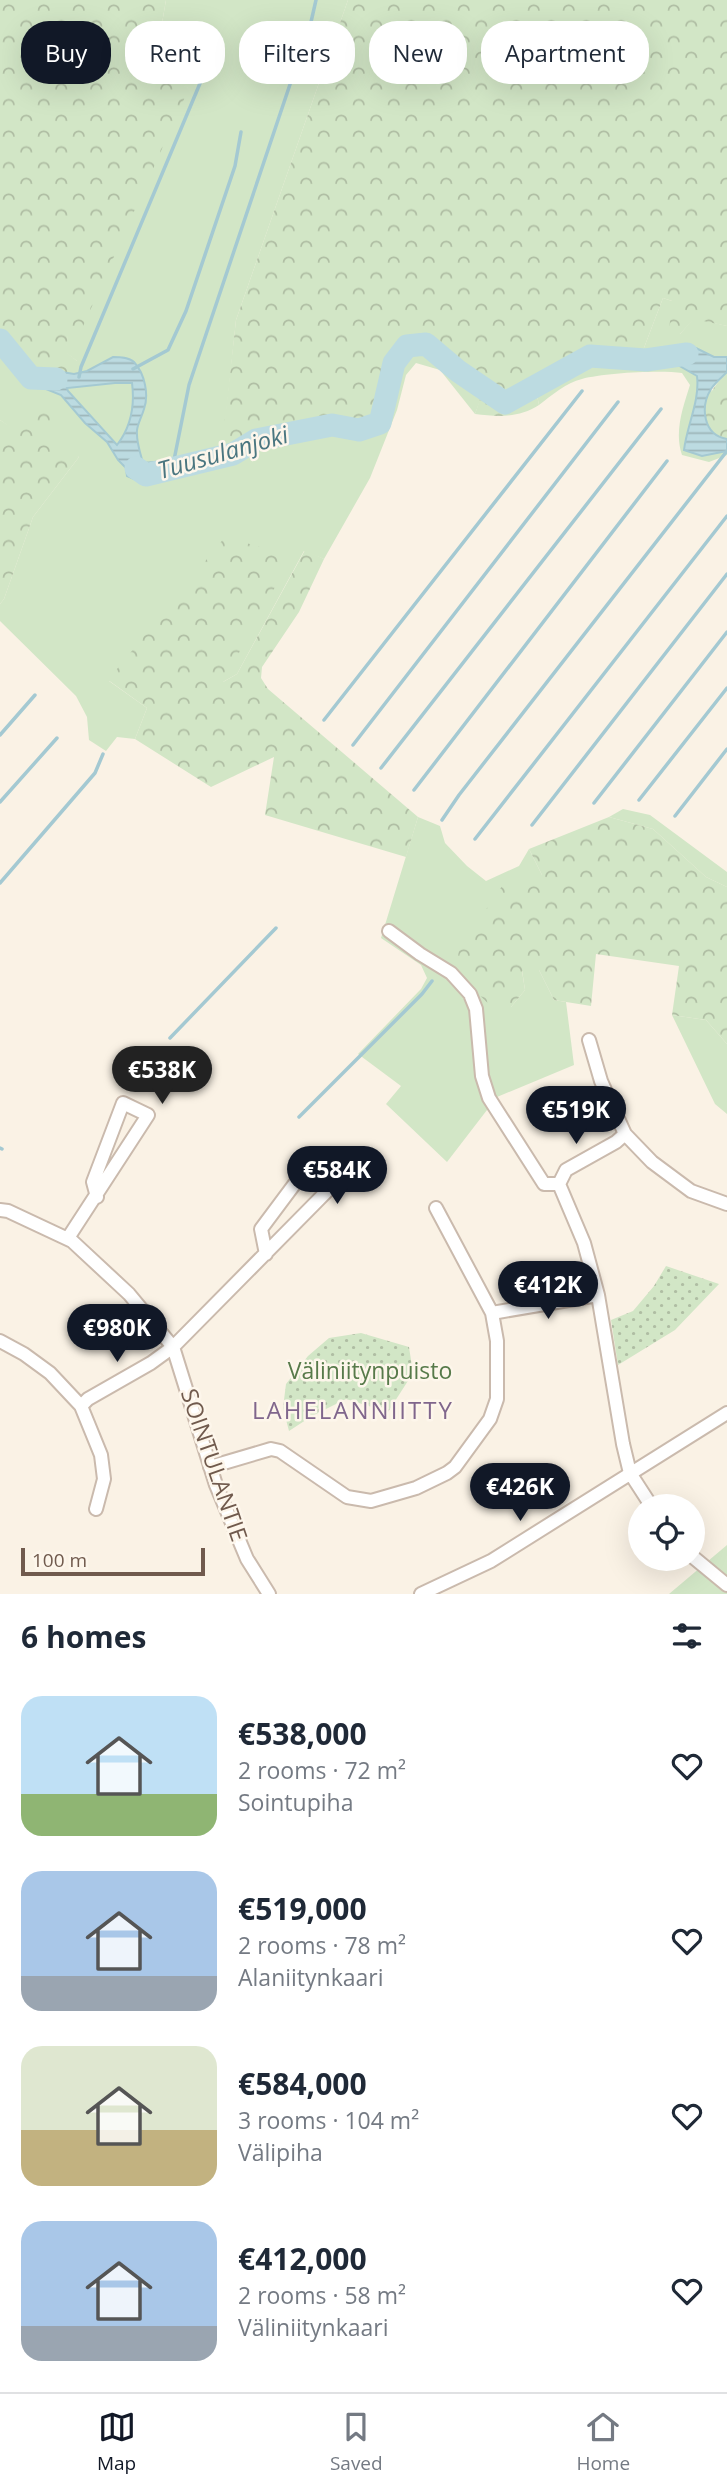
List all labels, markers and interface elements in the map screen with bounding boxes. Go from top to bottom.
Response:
chip: Buy [21,21,111,84]
chip: Rent [125,21,225,84]
chip: Filters [239,21,355,84]
chip: New [369,21,467,84]
chip: Apartment [481,21,649,84]
water label: Tuusulanjoki [153,417,293,486]
pin: €538K [113,1046,211,1106]
text: €538K [128,1053,196,1085]
pin: €519K [527,1086,625,1146]
text: €519K [542,1093,610,1125]
pin: €584K [288,1146,386,1206]
text: €584K [303,1153,371,1185]
pin: €412K [499,1262,597,1321]
text: €412K [514,1268,582,1300]
pin: €980K [68,1304,166,1364]
text: €980K [83,1311,151,1343]
park label: Väliniitynpuisto [288,1354,452,1386]
street label: SOINTULANTIE [174,1384,256,1545]
district label: LAHELANNIITTY [252,1393,454,1426]
pin: €426K [471,1464,569,1523]
text: €426K [486,1470,554,1502]
map controls [628,1494,705,1571]
button: locate [628,1494,705,1571]
scale bar [21,1545,205,1577]
text: 100 m [32,1547,87,1573]
text: 6 homes [21,1616,146,1657]
icon: filters [668,1617,706,1655]
text: €538,000 [238,1713,367,1754]
icon: home [77,1724,161,1808]
icon: heart [668,1747,706,1785]
text: 2 rooms · 72 m² [238,1754,406,1786]
text: Sointupiha [238,1786,353,1818]
text: €519,000 [238,1888,367,1929]
icon: home [77,1899,161,1983]
icon: heart [668,1922,706,1960]
text: 2 rooms · 78 m² [238,1929,406,1961]
text: Alaniitynkaari [238,1961,384,1993]
text: €584,000 [238,2063,367,2104]
icon: home [77,2074,161,2158]
icon: heart [668,2097,706,2135]
text: 3 rooms · 104 m² [238,2104,419,2136]
text: Välipiha [238,2136,323,2168]
text: €412,000 [238,2238,367,2279]
icon: home [77,2249,161,2333]
icon: heart [668,2272,706,2310]
text: 2 rooms · 58 m² [238,2279,406,2311]
text: Väliniitynkaari [238,2311,389,2343]
tab: Map [97,2408,136,2476]
tab: Saved [330,2408,383,2476]
tab: Home [576,2408,630,2476]

